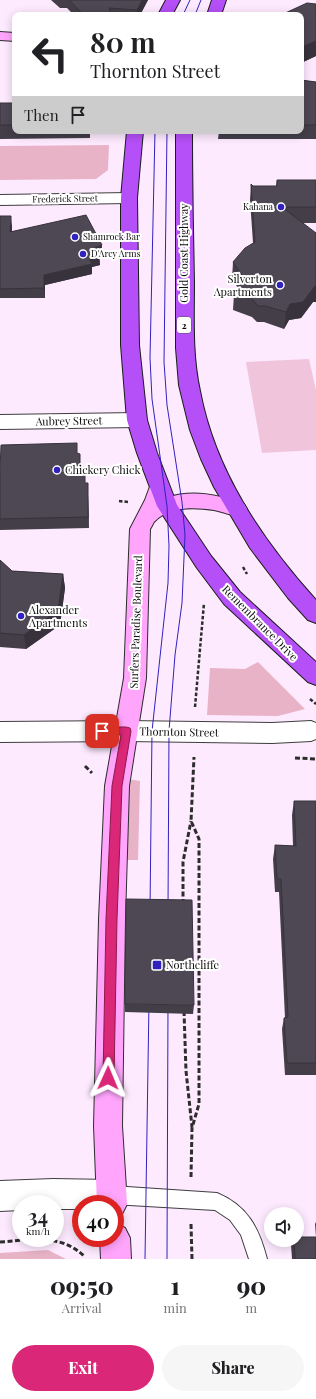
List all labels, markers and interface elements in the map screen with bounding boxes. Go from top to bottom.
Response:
text: 80 m [90,23,156,60]
icon: left [24,28,76,80]
text: Thornton Street [90,59,220,83]
icon: arrive [67,104,89,126]
text: Then [24,105,59,125]
street label: Frederick Street [32,191,99,205]
place label: Kahana [243,200,274,212]
marker: Kahana [276,202,286,212]
street label: Gold Coast Highway [176,203,191,303]
place label: Shamrock Bar [83,230,140,242]
marker: Shamrock Bar [70,232,80,242]
place label: D'Arcy Arms [91,247,141,259]
marker: D'Arcy Arms [78,249,88,259]
place label: Silverton Apartments [213,271,272,299]
marker: Silverton Apartments [275,280,285,290]
road number: 2 [177,317,191,333]
street label: Aubrey Street [34,412,103,429]
place label: Chickery Chick [65,462,140,477]
marker: Chickery Chick [52,465,62,475]
street label: Surfers Paradise Boulevard [126,554,145,689]
street label: Remembrance Drive [219,581,302,664]
place label: Alexander Apartments [28,602,87,630]
marker: Alexander Apartments [16,611,26,621]
pin [85,714,119,748]
icon: arrive [91,720,113,742]
street label: Thornton Street [139,723,219,740]
place label: Northcliffe [166,957,220,972]
marker: Northcliffe [151,959,163,971]
position arrow [87,1057,129,1099]
speed limit sign: 40 [72,1195,124,1247]
text: 34 [28,1202,48,1229]
map controls [264,1207,304,1247]
button: sound [264,1207,304,1247]
text: km/h [26,1224,50,1238]
text: 09:50 [50,1269,114,1301]
text: 1 [171,1269,180,1301]
text: 90 [237,1269,266,1301]
text: Arrival [62,1299,102,1316]
text: min [164,1299,187,1316]
text: m [246,1299,257,1316]
button: Exit [12,1345,154,1391]
button: Share [162,1345,304,1391]

